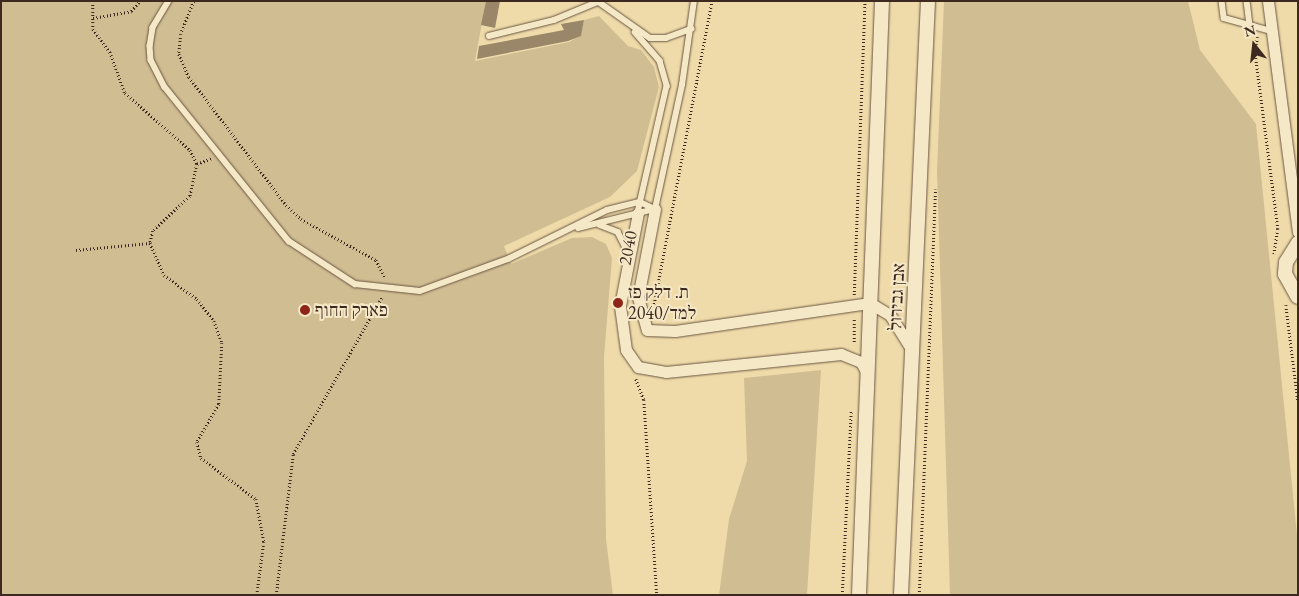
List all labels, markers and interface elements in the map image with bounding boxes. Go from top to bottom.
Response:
north arrow [1229,20,1279,70]
text: N [1242,20,1258,41]
street label: 2040 [614,229,642,267]
street label: אבן גבירול [884,263,910,331]
place label: ת. דלק פז למד/2040 [628,282,696,324]
marker: ת. דלק פז למד/2040 [612,297,624,309]
place label: פארק החוף [315,299,388,321]
marker: פארק החוף [299,304,311,316]

